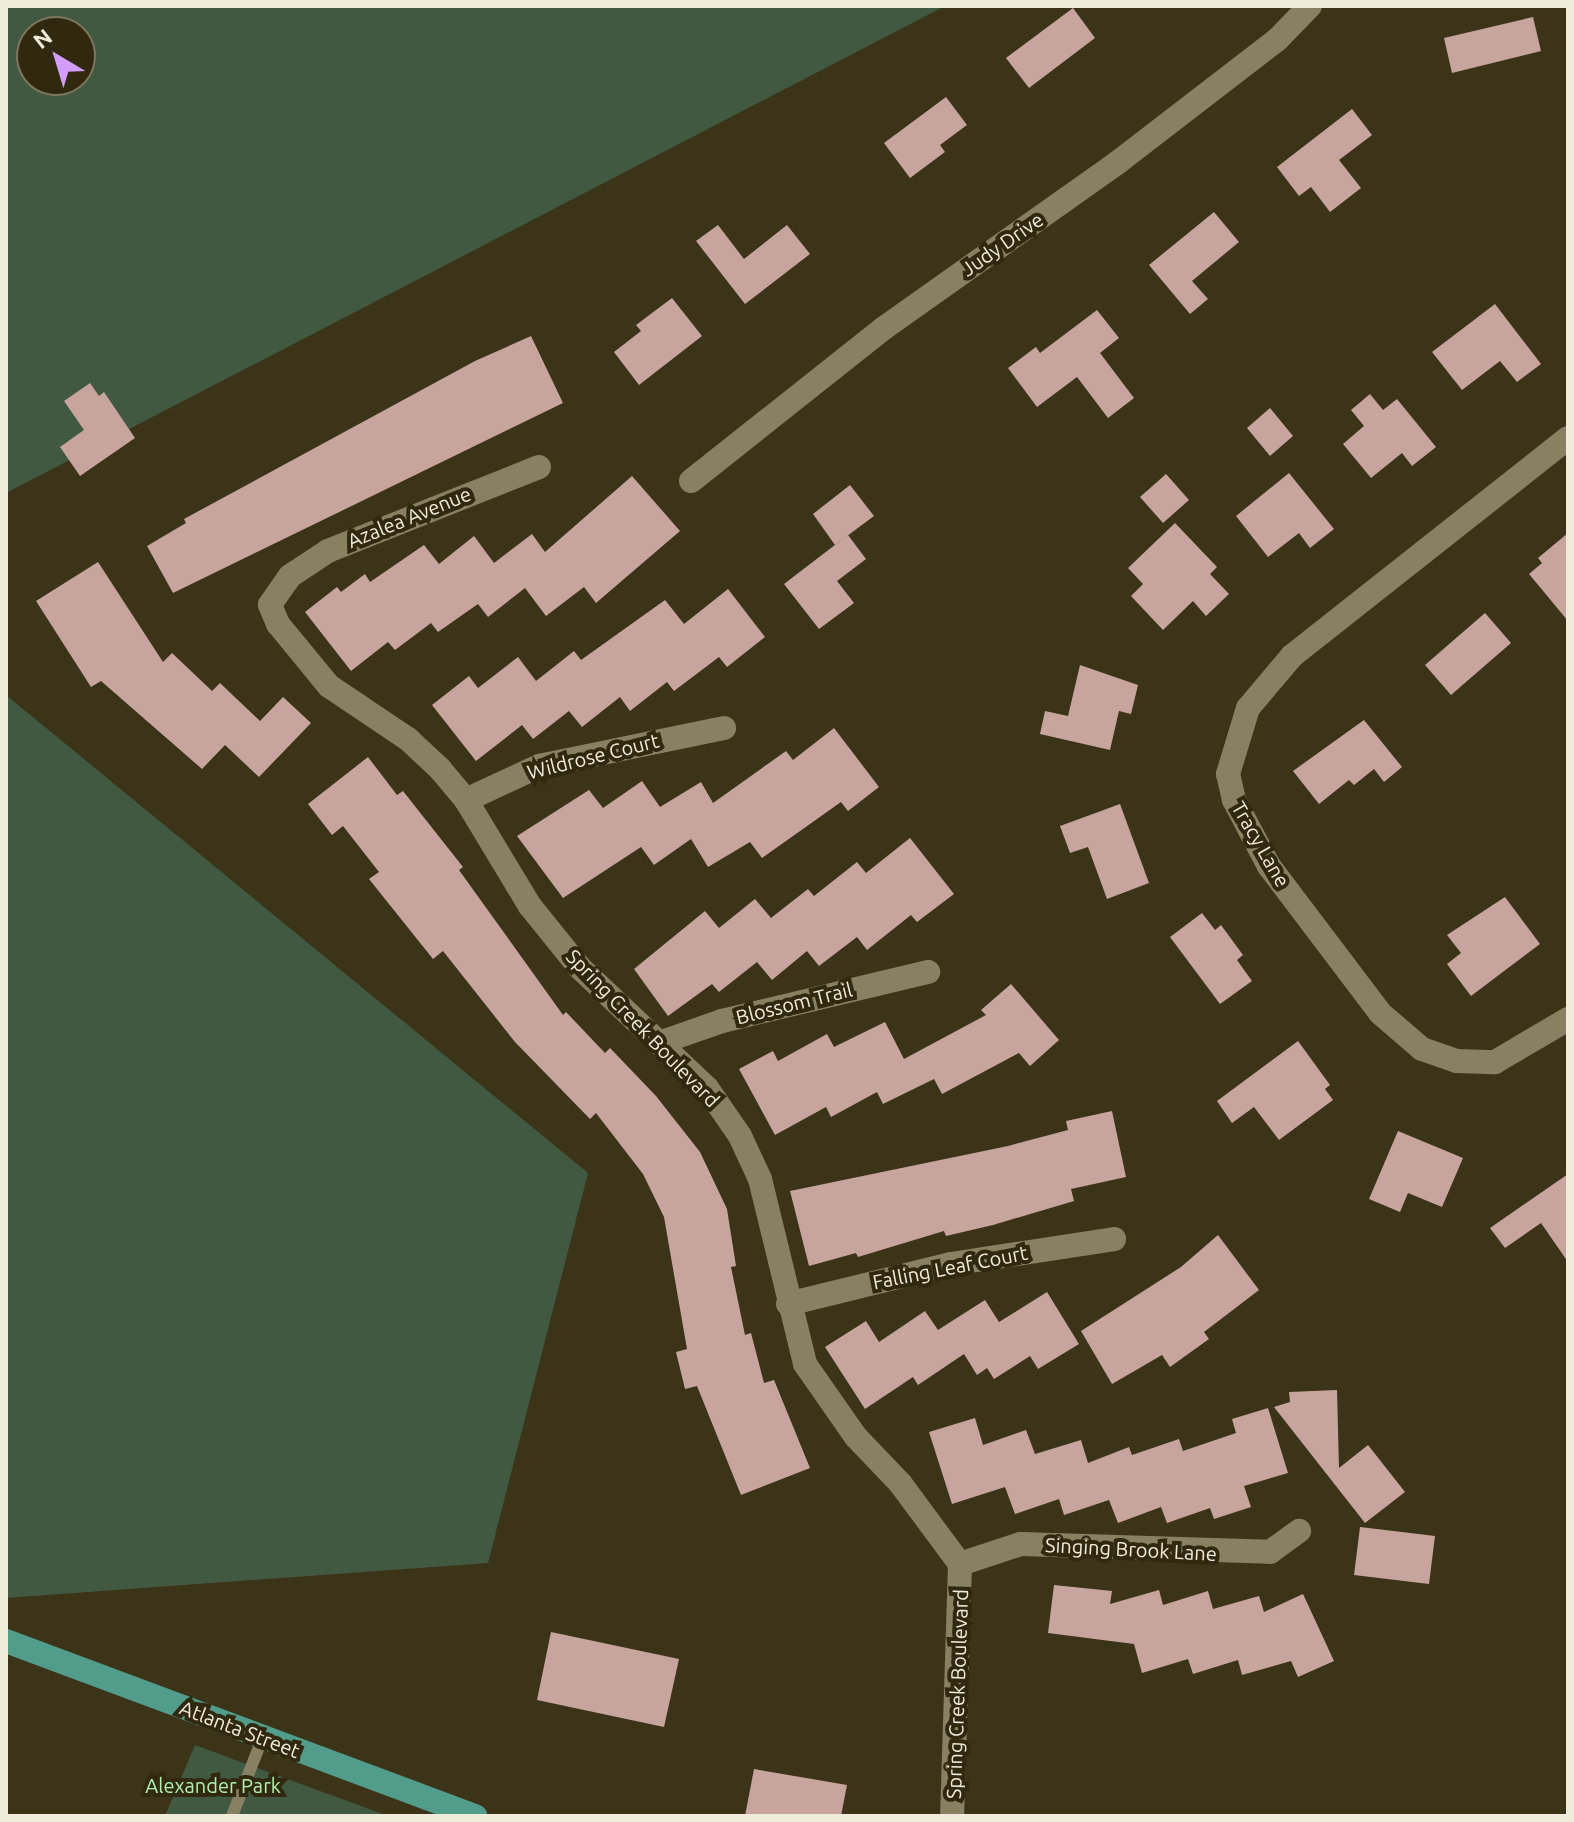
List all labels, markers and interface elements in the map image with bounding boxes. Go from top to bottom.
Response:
north arrow [16,16,96,96]
text: N [28,23,56,53]
street label: Judy Drive [956,207,1048,281]
street label: Azalea Avenue [344,481,474,553]
street label: Wildrose Court [525,728,661,784]
street label: Tracy Lane [1227,797,1295,891]
street label: Spring Creek Boulevard [561,944,725,1112]
street label: Blossom Trail [733,977,855,1029]
street label: Falling Leaf Court [870,1240,1030,1294]
street label: Singing Brook Lane [1045,1533,1217,1565]
street label: Spring Creek Boulevard [941,1589,973,1799]
street label: Atlanta Street [177,1695,303,1763]
park label: Alexander Park [145,1773,281,1797]

